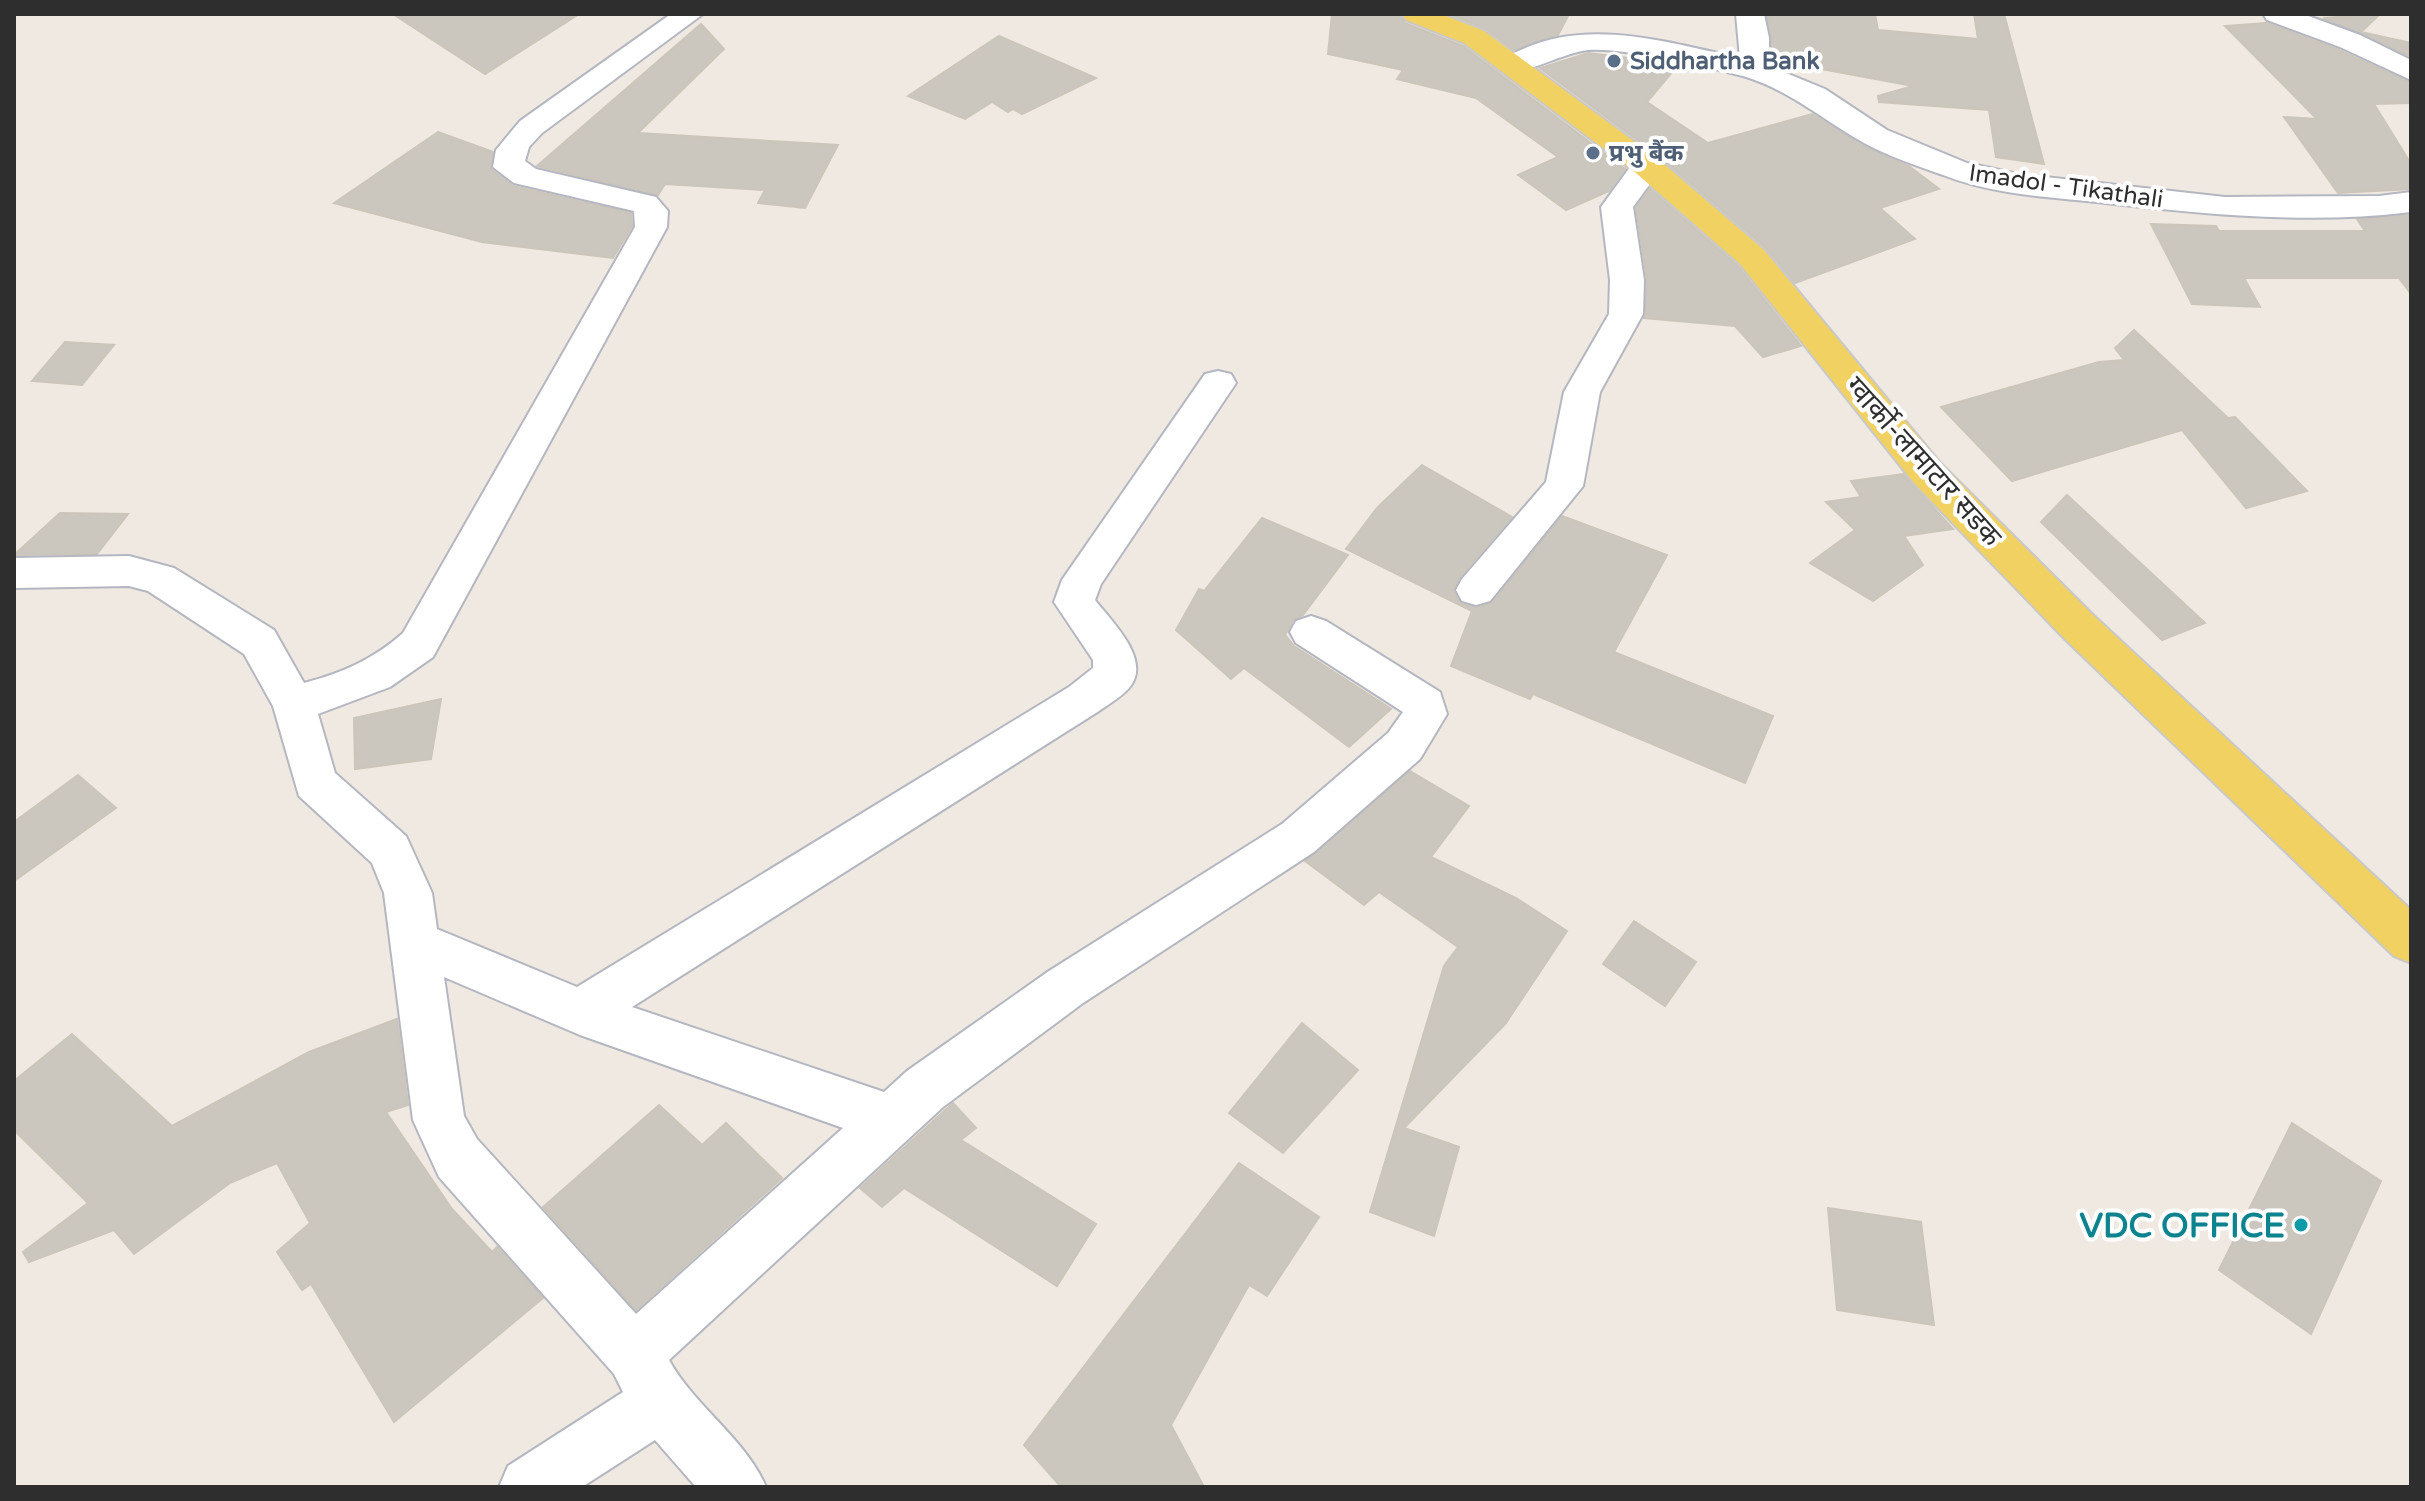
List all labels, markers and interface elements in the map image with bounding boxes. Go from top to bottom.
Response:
place label: Siddhartha Bank [1630,47,1819,76]
marker: Siddhartha Bank [1605,52,1623,70]
place label: प्रभु बैंक [1609,139,1685,168]
marker: प्रभु बैंक [1584,144,1602,162]
street label: Imadol - Tikathali [1967,159,2165,214]
street label: ग्वार्को-लामाटार सडक [1838,370,2009,554]
place label: VDC OFFICE [2079,1206,2285,1247]
marker: VDC OFFICE [2292,1216,2310,1234]

